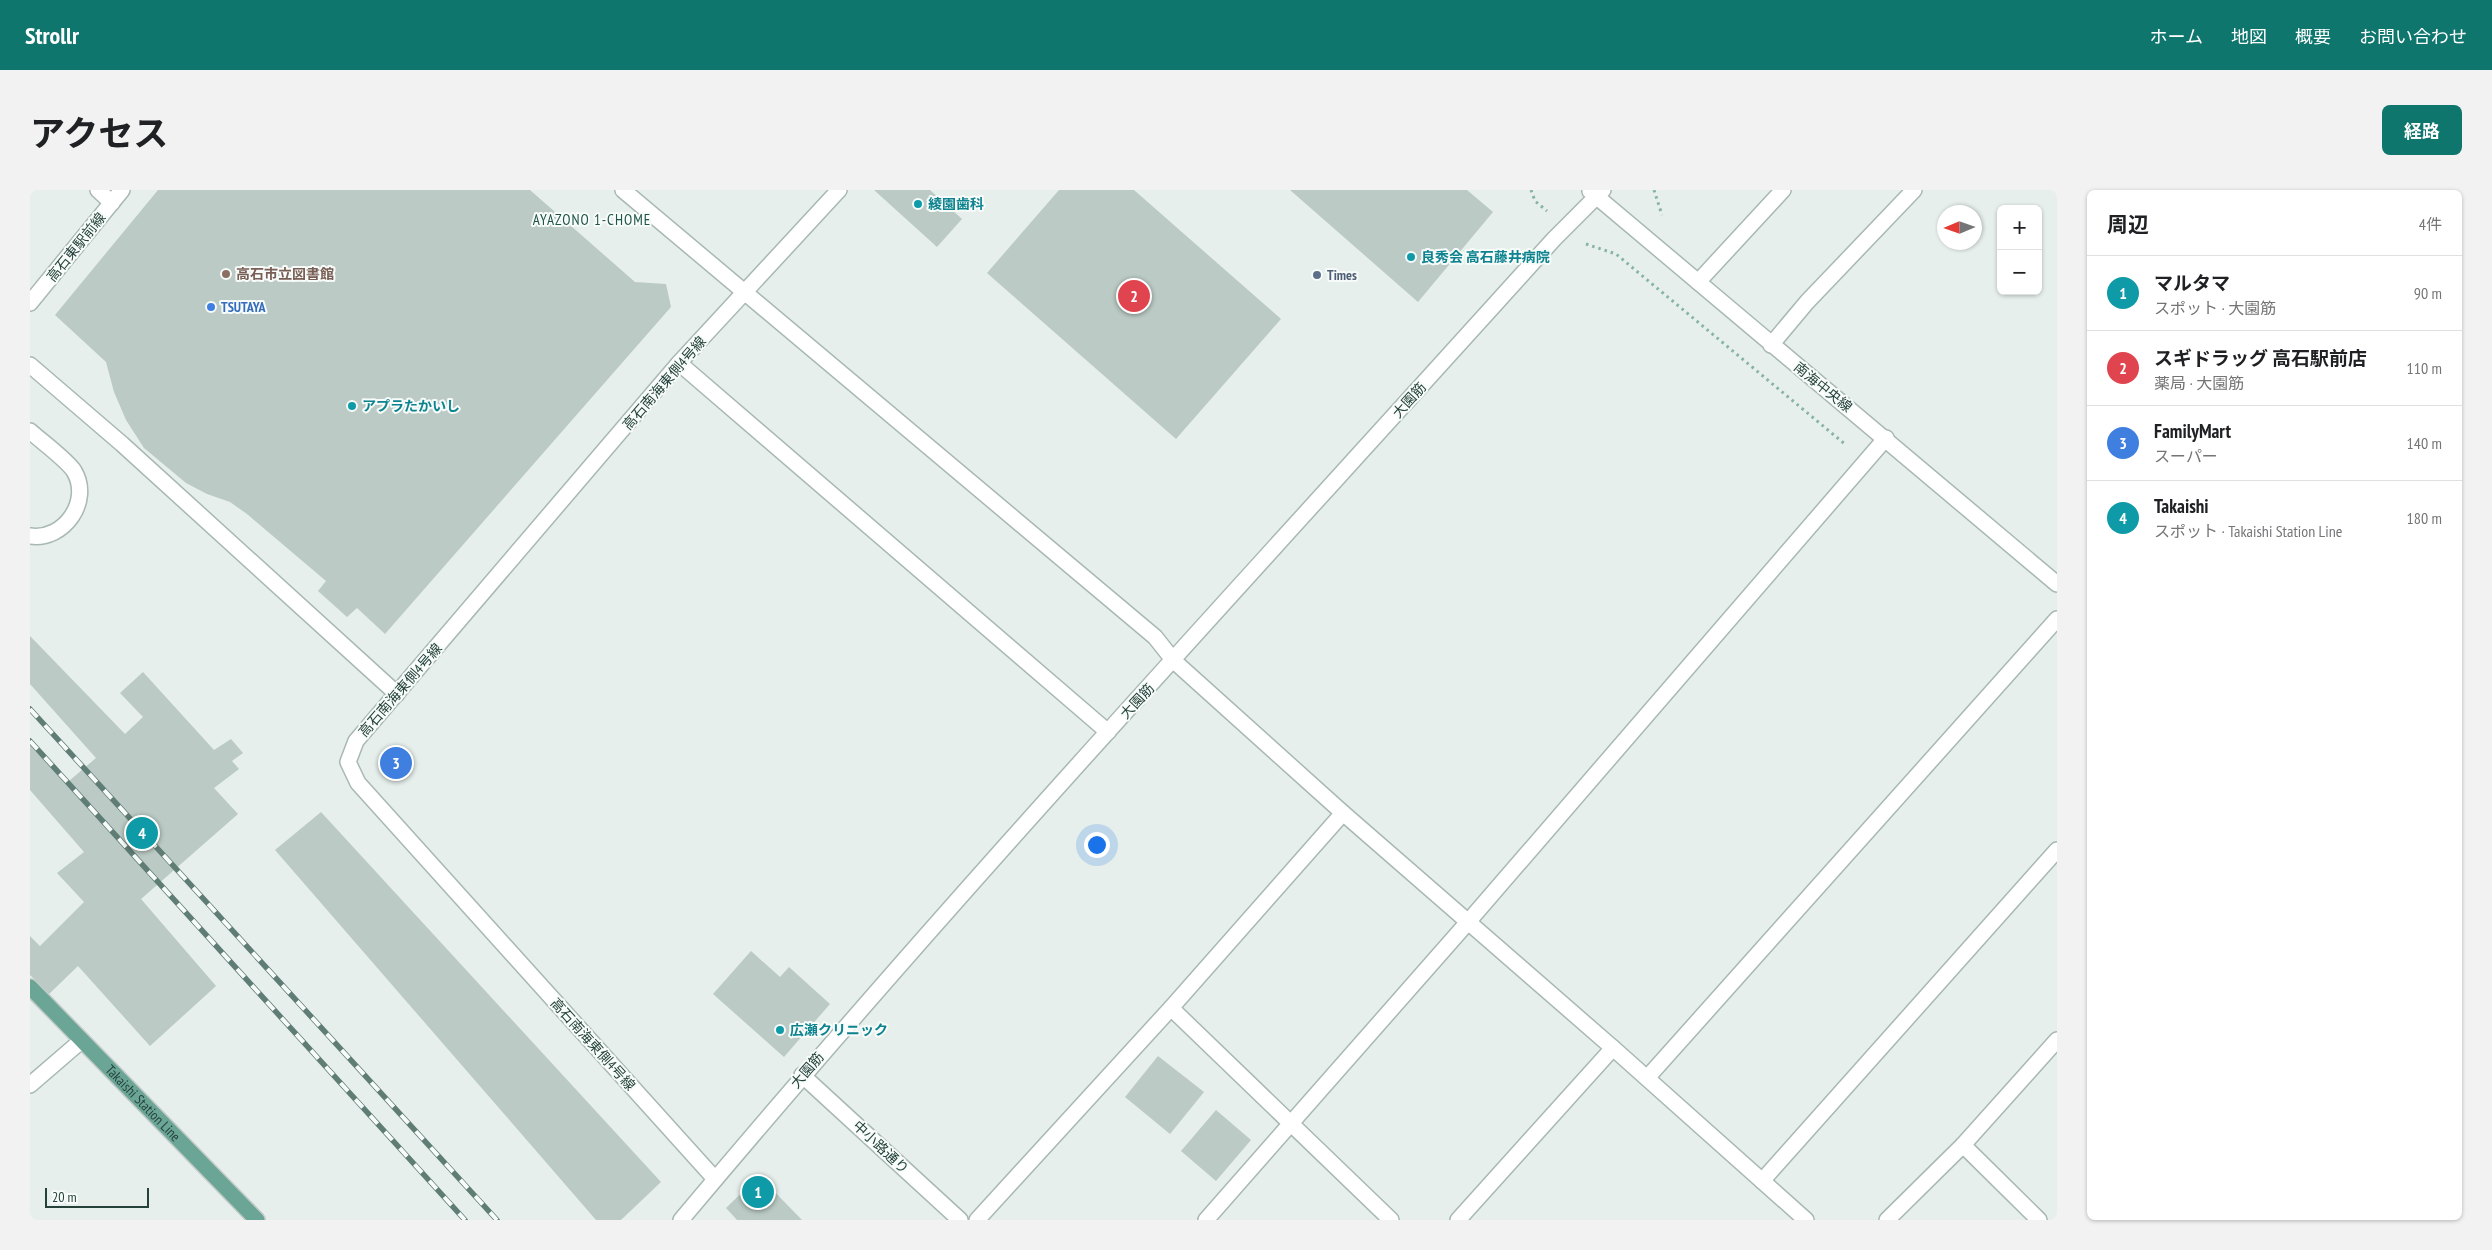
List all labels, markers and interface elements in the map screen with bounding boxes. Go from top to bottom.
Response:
text: Strollr [25,20,79,51]
text: ホーム [2150,25,2203,48]
text: 地図 [2231,25,2267,48]
text: 概要 [2295,25,2331,48]
text: お問い合わせ [2359,25,2467,48]
button: 経路 [2382,105,2462,155]
text: アクセス [30,110,168,156]
place label: 綾園歯科 [928,195,984,213]
marker: 綾園歯科 [912,198,924,210]
north arrow [1937,205,1982,250]
map controls [1997,205,2042,295]
button: + [1997,205,2042,250]
street label: 高石東駅前線 [43,209,109,285]
district label: AYAZONO 1-CHOME [533,210,651,229]
text: 周辺 [2107,211,2149,238]
text: 4件 [2419,214,2442,234]
place label: 良秀会 高石藤井病院 [1421,248,1550,266]
button: − [1997,250,2042,295]
marker: 良秀会 高石藤井病院 [1405,251,1417,263]
place label: 高石市立図書館 [236,265,334,283]
place label: Times [1327,266,1357,284]
marker: 高石市立図書館 [220,268,232,280]
marker: Times [1311,269,1323,281]
text: マルタマ [2154,271,2230,295]
pin: 2 [1118,277,1150,315]
text: 1 [2119,283,2127,303]
text: 90 m [2414,283,2442,303]
place label: TSUTAYA [221,298,267,316]
text: スポット · 大園筋 [2154,298,2276,318]
marker: TSUTAYA [205,301,217,313]
street label: 高石南海東側4号線 [618,332,710,434]
text: スギドラッグ 高石駅前店 [2154,346,2367,370]
street label: 南海中央線 [1790,358,1856,416]
text: 2 [2119,358,2127,378]
text: 110 m [2407,358,2442,378]
text: 薬局 · 大園筋 [2154,373,2244,393]
street label: 大園筋 [1388,378,1430,422]
place label: アプラたかいし [362,397,460,415]
marker: アプラたかいし [346,400,358,412]
text: FamilyMart [2154,419,2231,443]
text: 3 [2119,433,2127,453]
text: 140 m [2407,433,2442,453]
text: スーパー [2154,446,2218,466]
text: Takaishi [2154,494,2209,518]
text: 4 [2119,508,2127,528]
text: 180 m [2407,508,2442,528]
text: スポット · Takaishi Station Line [2154,521,2342,541]
street label: 高石南海東側4号線 [354,639,446,741]
street label: 大園筋 [1116,680,1158,722]
pin: 3 [380,744,412,782]
pin: 4 [126,814,158,852]
your location [1084,832,1110,858]
street label: 高石南海東側4号線 [547,994,639,1094]
place label: 広瀬クリニック [790,1021,888,1039]
marker: 広瀬クリニック [774,1024,786,1036]
street label: 大園筋 [786,1048,828,1092]
street label: Takaishi Station Line [102,1061,185,1145]
street label: 中小路通り [849,1117,913,1177]
pin: 1 [742,1173,774,1211]
scale bar [45,1185,149,1208]
text: 20 m [52,1188,77,1206]

